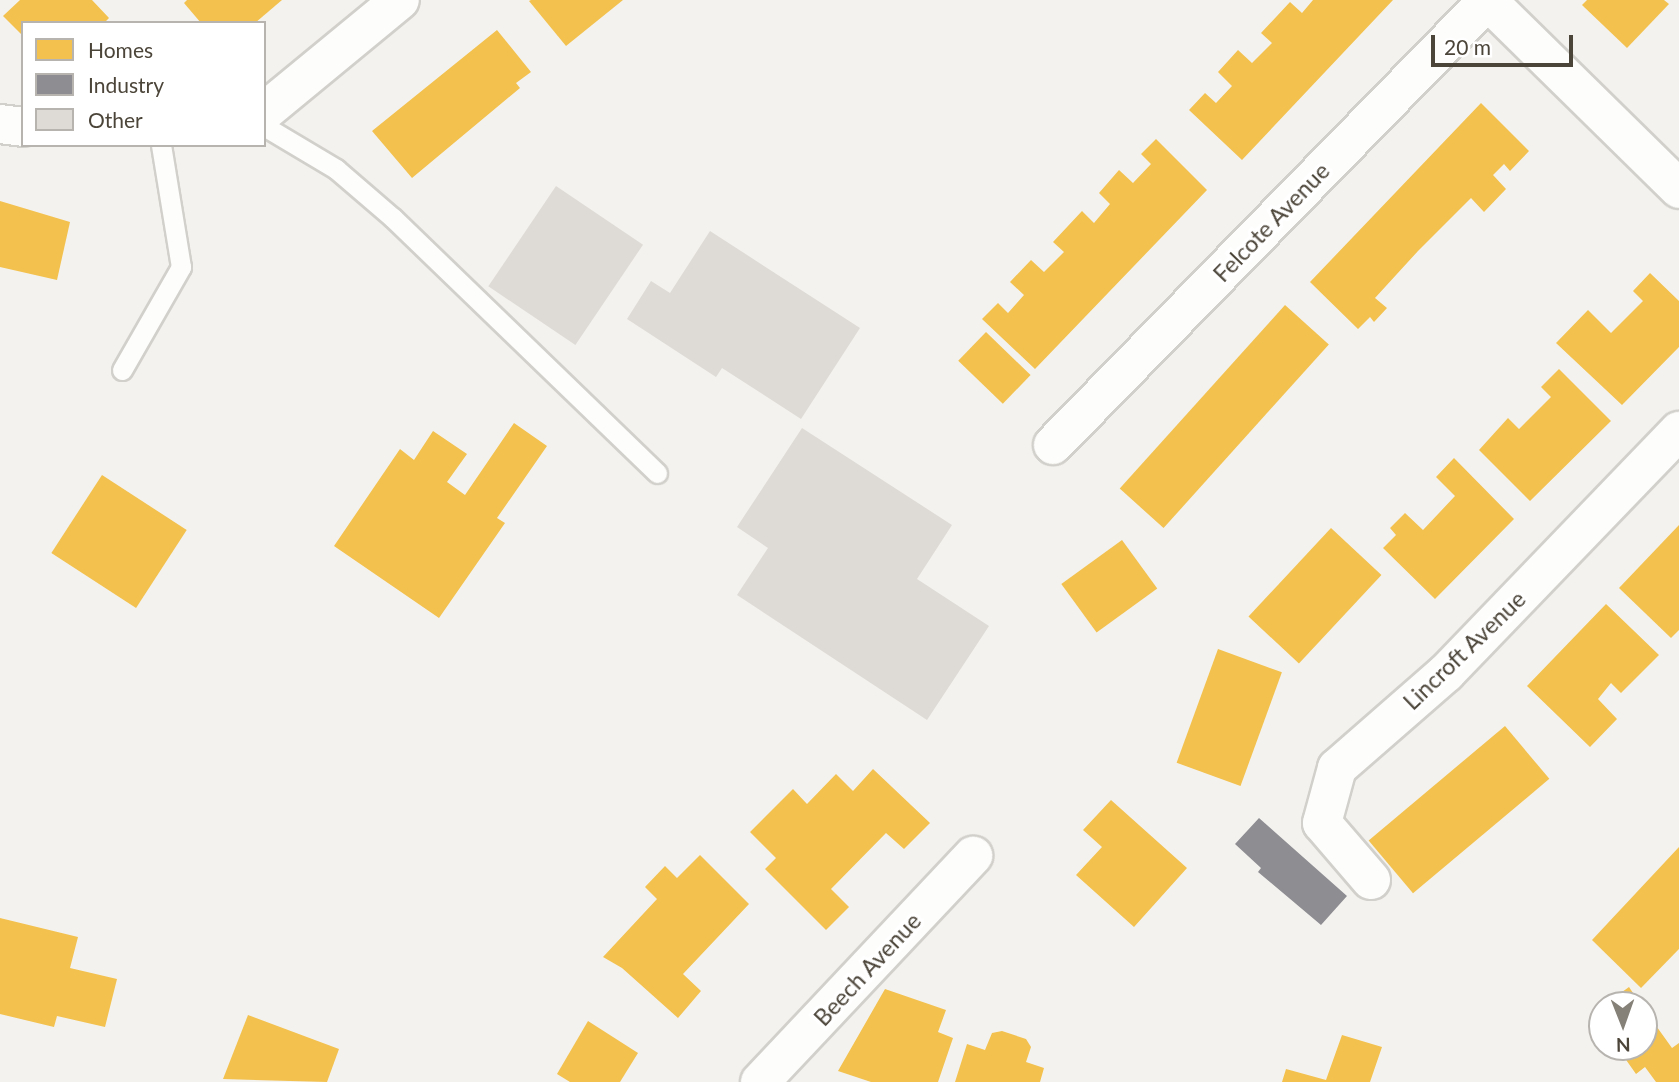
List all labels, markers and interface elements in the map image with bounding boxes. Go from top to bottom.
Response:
legend [21,21,266,147]
scale bar [1434,21,1576,65]
text: 20 m [1444,34,1491,59]
text: Homes [88,37,153,62]
text: Industry [88,72,164,97]
text: Other [88,107,143,132]
street label: Felcote Avenue [1207,156,1335,288]
street label: Lincroft Avenue [1397,585,1531,715]
street label: Beech Avenue [808,907,926,1031]
north arrow [1588,991,1658,1061]
text: N [1616,1034,1631,1057]

